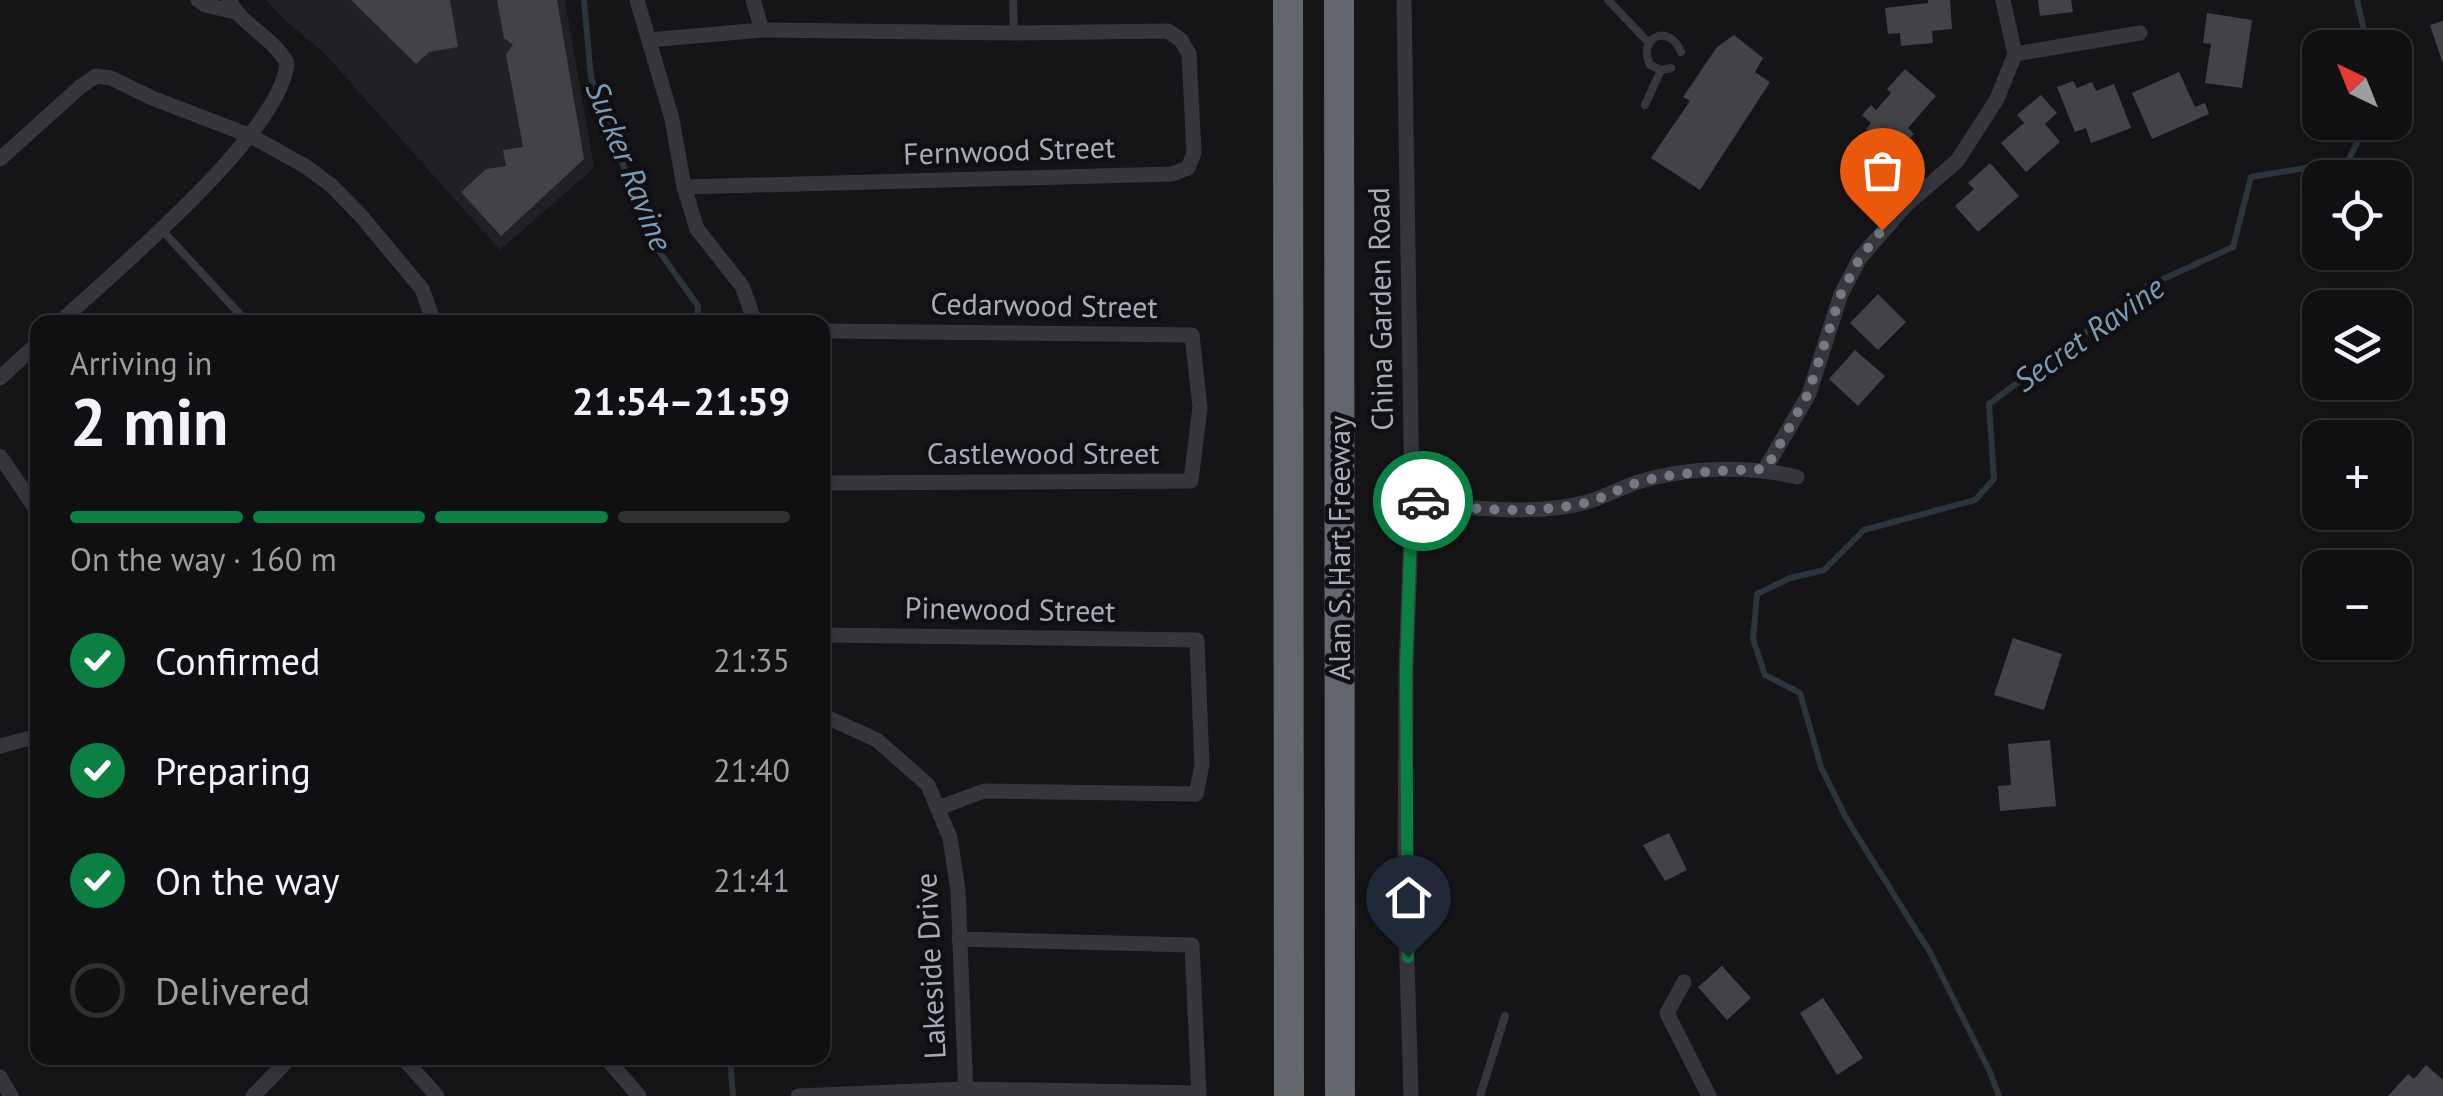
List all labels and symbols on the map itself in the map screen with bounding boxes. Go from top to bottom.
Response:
north arrow [2302,30,2412,140]
water label: Sucker Ravine [577,74,683,257]
street label: Fernwood Street [902,126,1116,173]
pin [1840,128,1925,231]
street label: China Garden Road [1358,187,1401,431]
water label: Secret Ravine [2005,266,2172,401]
street label: Cedarwood Street [930,283,1158,326]
street label: Alan S. Hart Freeway [1319,416,1358,680]
street label: Castlewood Street [927,433,1159,472]
courier [1373,451,1473,551]
street label: Pinewood Street [904,587,1116,630]
pin [1366,855,1451,958]
street label: Lakeside Drive [905,872,954,1060]

